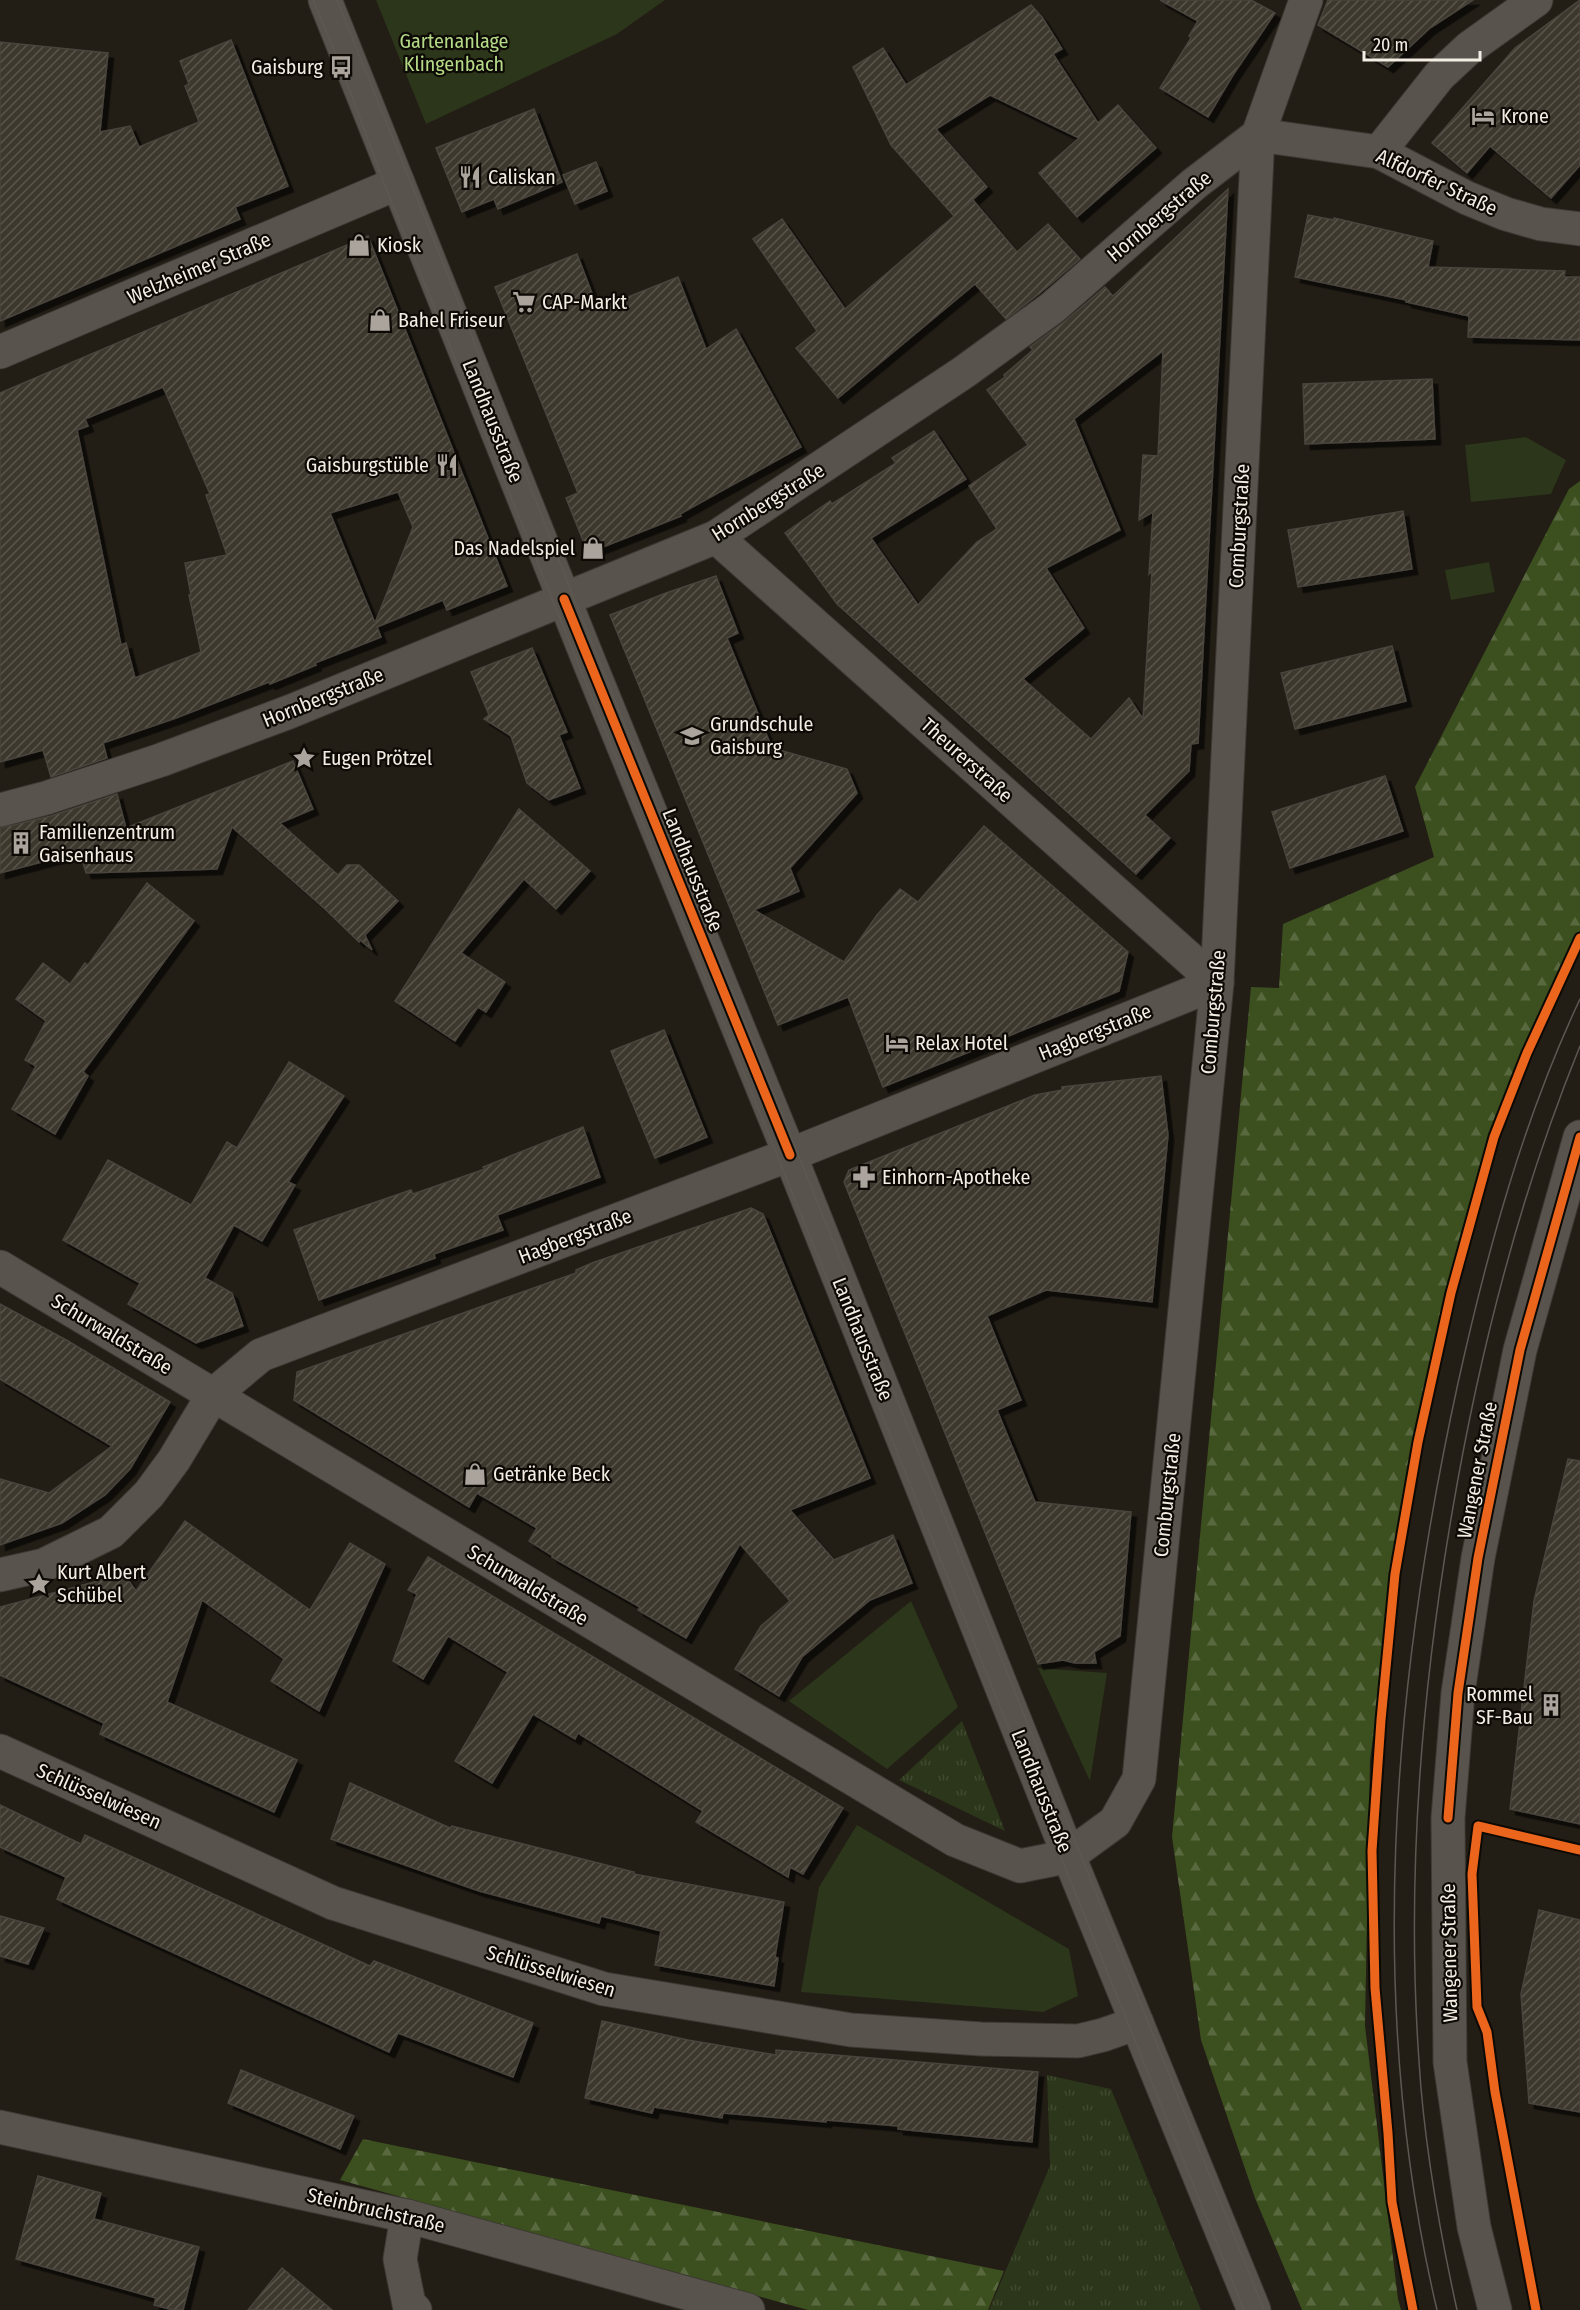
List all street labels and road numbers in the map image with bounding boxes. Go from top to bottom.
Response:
street label: Alfdorfer Straße [1373,144,1501,220]
street label: Hornbergstraße [1102,166,1216,266]
street label: Welzheimer Straße [124,227,274,309]
street label: Landhausstraße [457,356,529,486]
street label: Hornbergstraße [707,458,829,546]
street label: Comburgstraße [1224,463,1254,589]
street label: Hornbergstraße [259,662,387,732]
street label: Theurerstraße [916,713,1018,807]
street label: Landhausstraße [657,805,729,935]
street label: Comburgstraße [1196,949,1230,1075]
street label: Hagbergstraße [1035,999,1155,1065]
street label: Hagbergstraße [515,1203,635,1269]
street label: Landhausstraße [827,1274,899,1404]
street label: Schurwaldstraße [47,1289,177,1379]
street label: Wangener Straße [1452,1399,1502,1541]
street label: Comburgstraße [1149,1432,1185,1558]
street label: Schurwaldstraße [463,1540,593,1630]
street label: Landhausstraße [1006,1726,1078,1856]
street label: Schlüsselwiesen [33,1758,165,1834]
street label: Wangener Straße [1436,1883,1462,2023]
street label: Schlüsselwiesen [484,1940,618,2002]
street label: Steinbruchstraße [305,2182,447,2238]

